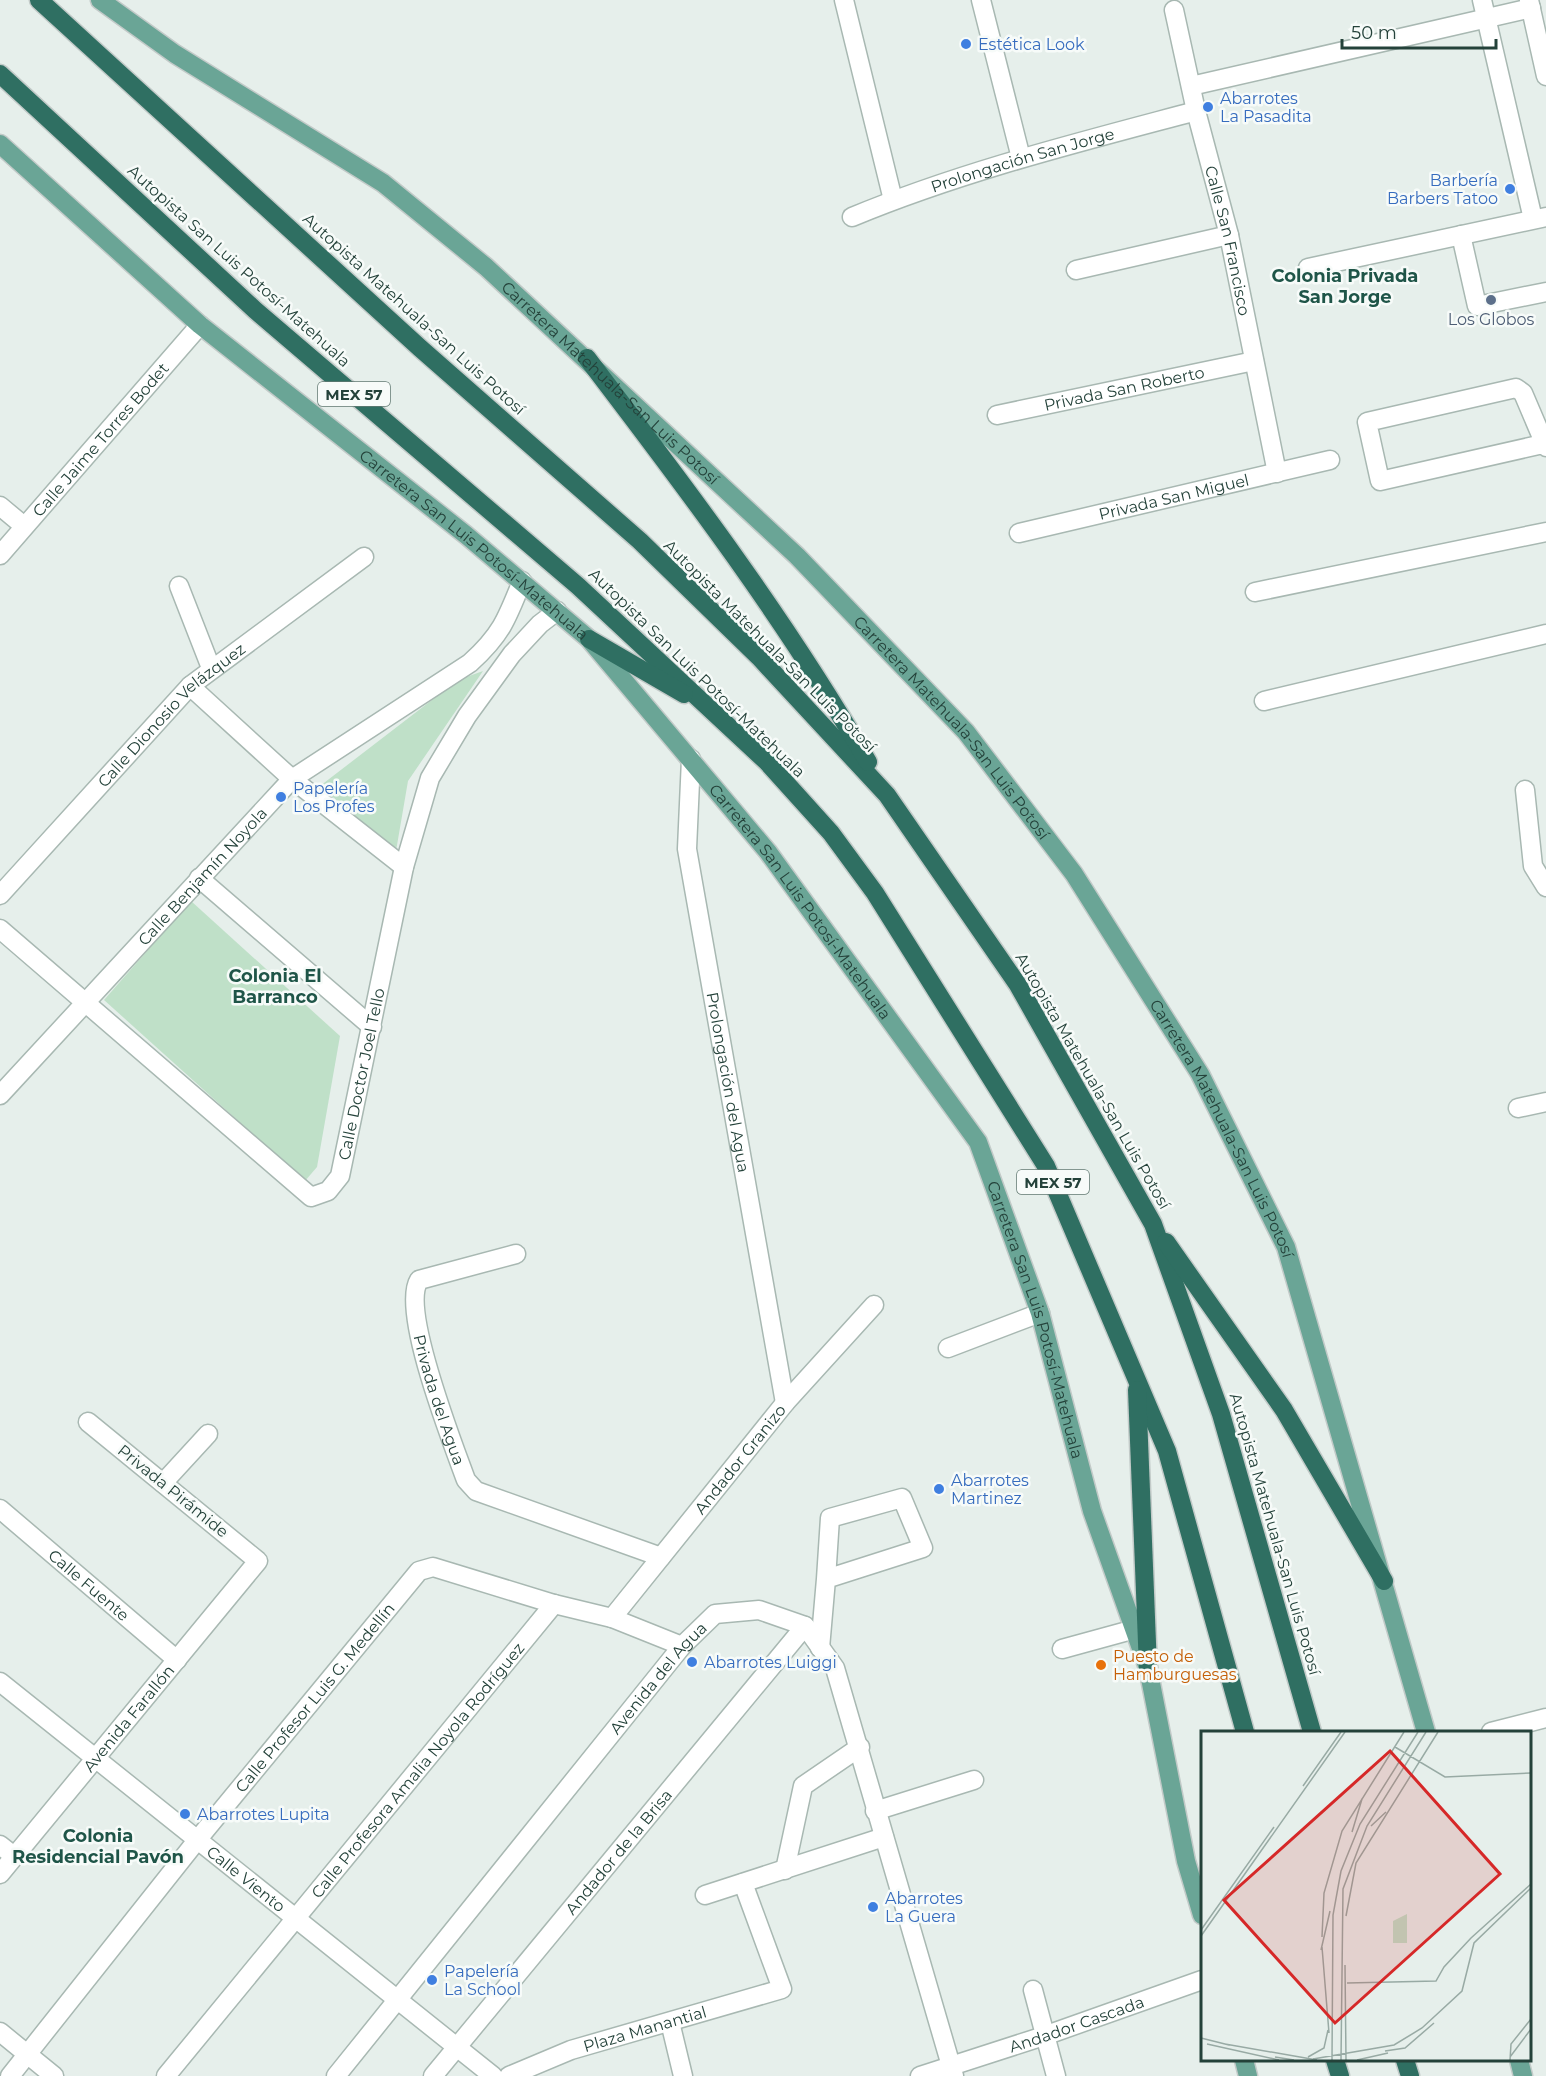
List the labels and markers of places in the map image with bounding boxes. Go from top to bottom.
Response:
place label: Estética Look [978,35,1085,54]
marker: Estética Look [959,37,973,51]
place label: Abarrotes La Pasadita [1220,89,1312,126]
marker: Abarrotes La Pasadita [1201,100,1215,114]
place label: Barbería Barbers Tatoo [1387,171,1498,208]
marker: Barbería Barbers Tatoo [1503,182,1517,196]
marker: Los Globos [1484,293,1498,307]
place label: Los Globos [1448,310,1535,329]
place label: Papelería Los Profes [293,779,375,816]
marker: Papelería Los Profes [274,790,288,804]
place label: Abarrotes Martinez [951,1471,1029,1508]
marker: Abarrotes Martinez [932,1482,946,1496]
place label: Puesto de Hamburguesas [1113,1647,1237,1684]
place label: Abarrotes Luiggi [704,1653,837,1672]
marker: Abarrotes Luiggi [685,1655,699,1669]
marker: Puesto de Hamburguesas [1094,1658,1108,1672]
place label: Abarrotes Lupita [197,1805,330,1824]
marker: Abarrotes Lupita [178,1807,192,1821]
place label: Abarrotes La Guera [885,1889,963,1926]
marker: Abarrotes La Guera [866,1900,880,1914]
place label: Papelería La School [444,1962,521,1999]
marker: Papelería La School [425,1973,439,1987]

